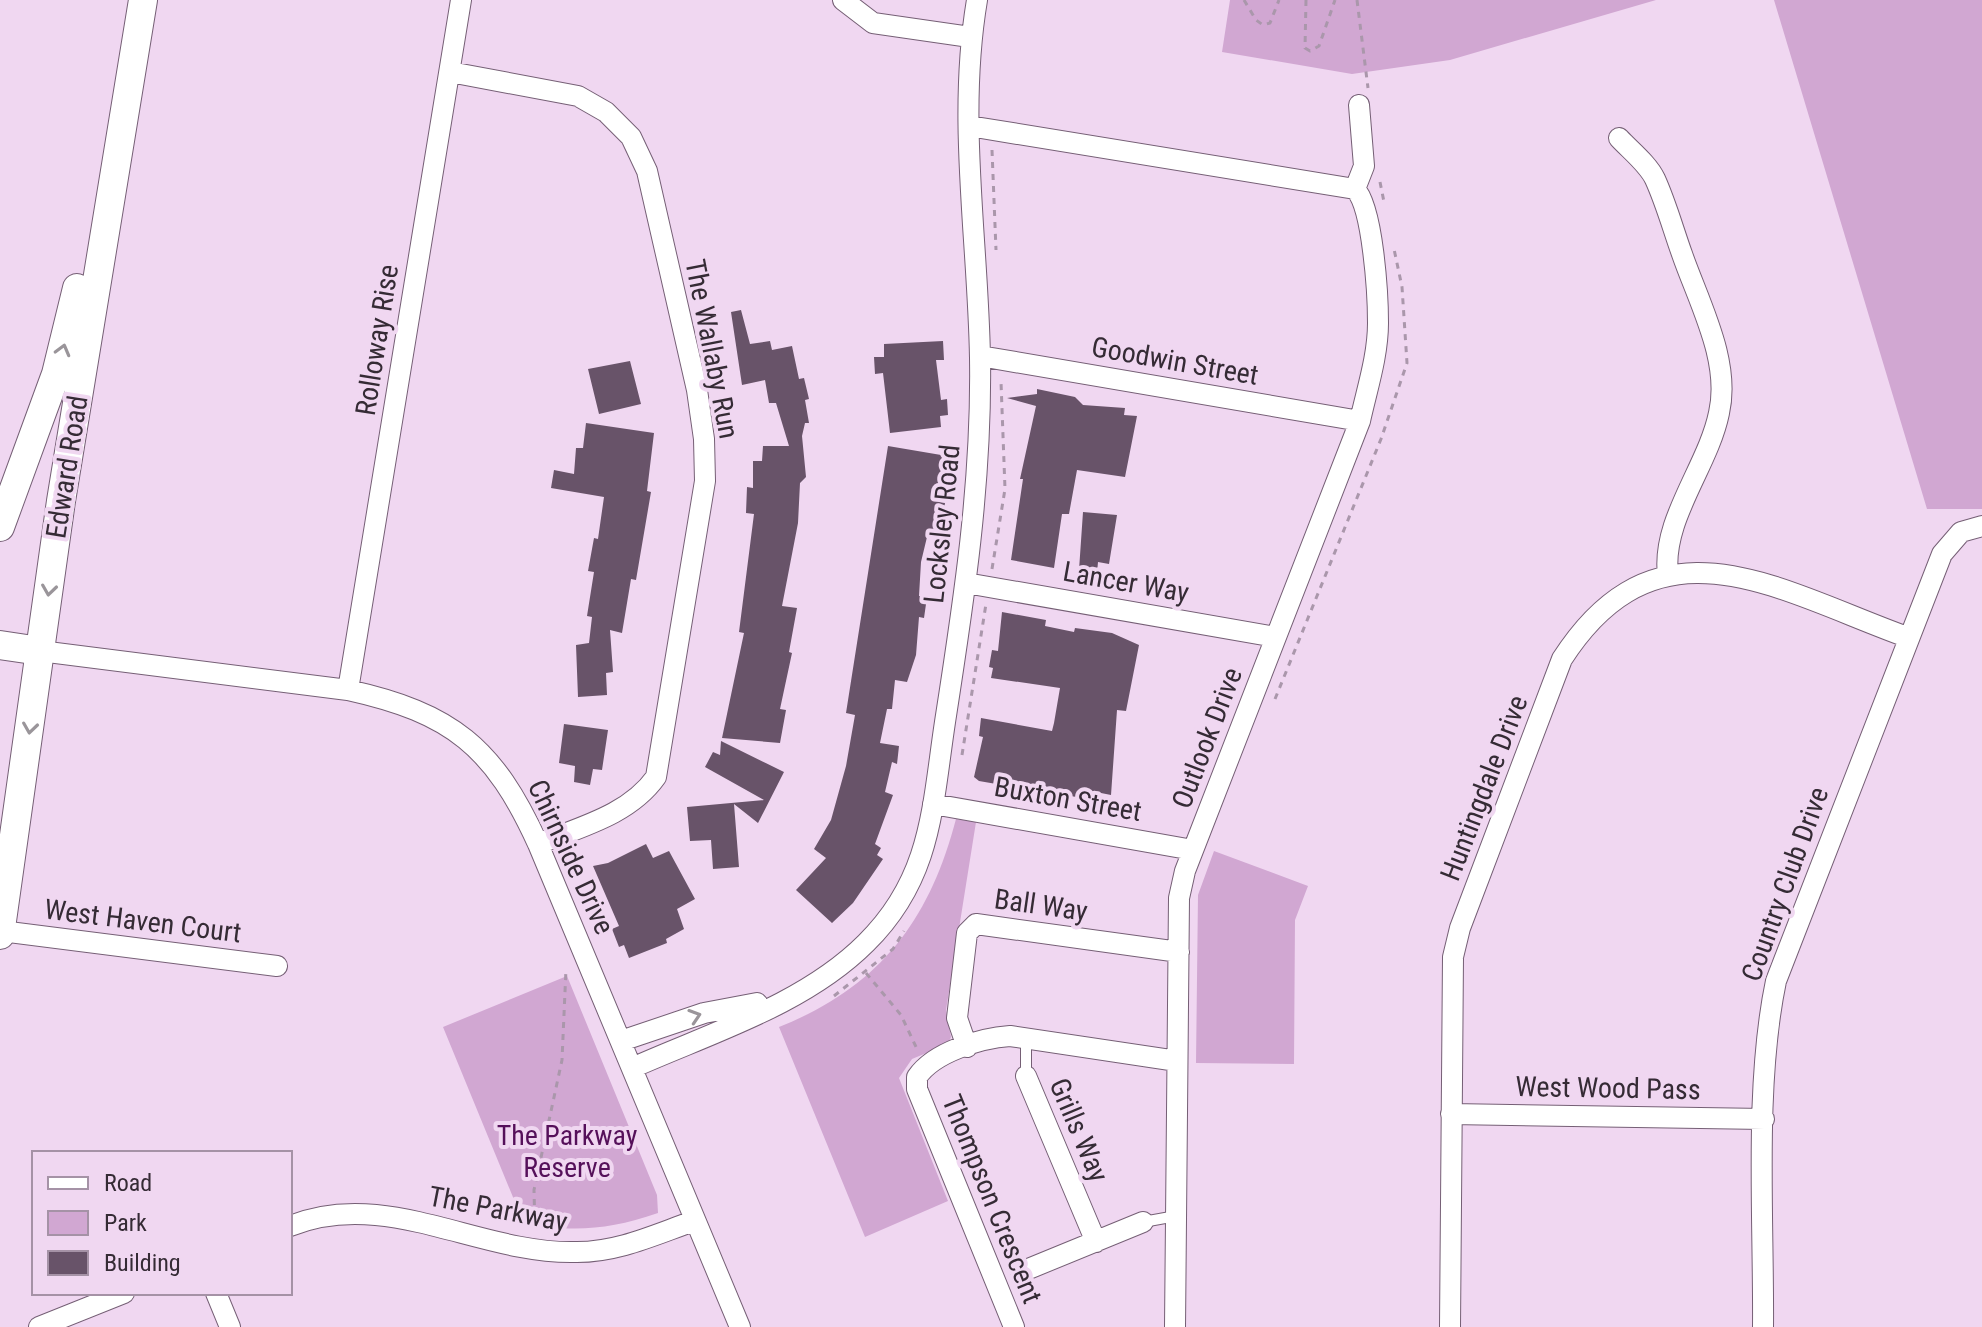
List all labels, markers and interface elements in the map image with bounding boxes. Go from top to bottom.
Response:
street label: The Wallaby Run [678,257,746,441]
street label: Rolloway Rise [349,262,405,418]
street label: Goodwin Street [1089,330,1261,392]
one-way arrow [53,343,70,357]
street label: Edward Road [39,393,95,541]
street label: Locksley Road [917,443,967,605]
street label: Lancer Way [1061,555,1192,609]
one-way arrow [41,583,58,597]
street label: Outlook Drive [1165,663,1249,813]
street label: Huntingdale Drive [1434,691,1534,885]
one-way arrow [22,722,39,735]
street label: Buxton Street [992,770,1144,828]
street label: Chirnside Drive [521,775,621,939]
street label: Country Club Drive [1735,782,1835,986]
street label: Ball Way [992,882,1090,928]
street label: West Haven Court [43,893,243,949]
one-way arrow [687,1009,701,1025]
street label: West Wood Pass [1515,1070,1701,1106]
street label: Grills Way [1042,1073,1116,1187]
street label: Thompson Crescent [935,1090,1049,1308]
park label: The Parkway Reserve [497,1119,638,1184]
legend [32,1151,292,1295]
text: Road [104,1169,152,1197]
street label: The Parkway [426,1179,571,1239]
text: Park [104,1209,147,1237]
text: Building [104,1249,181,1277]

